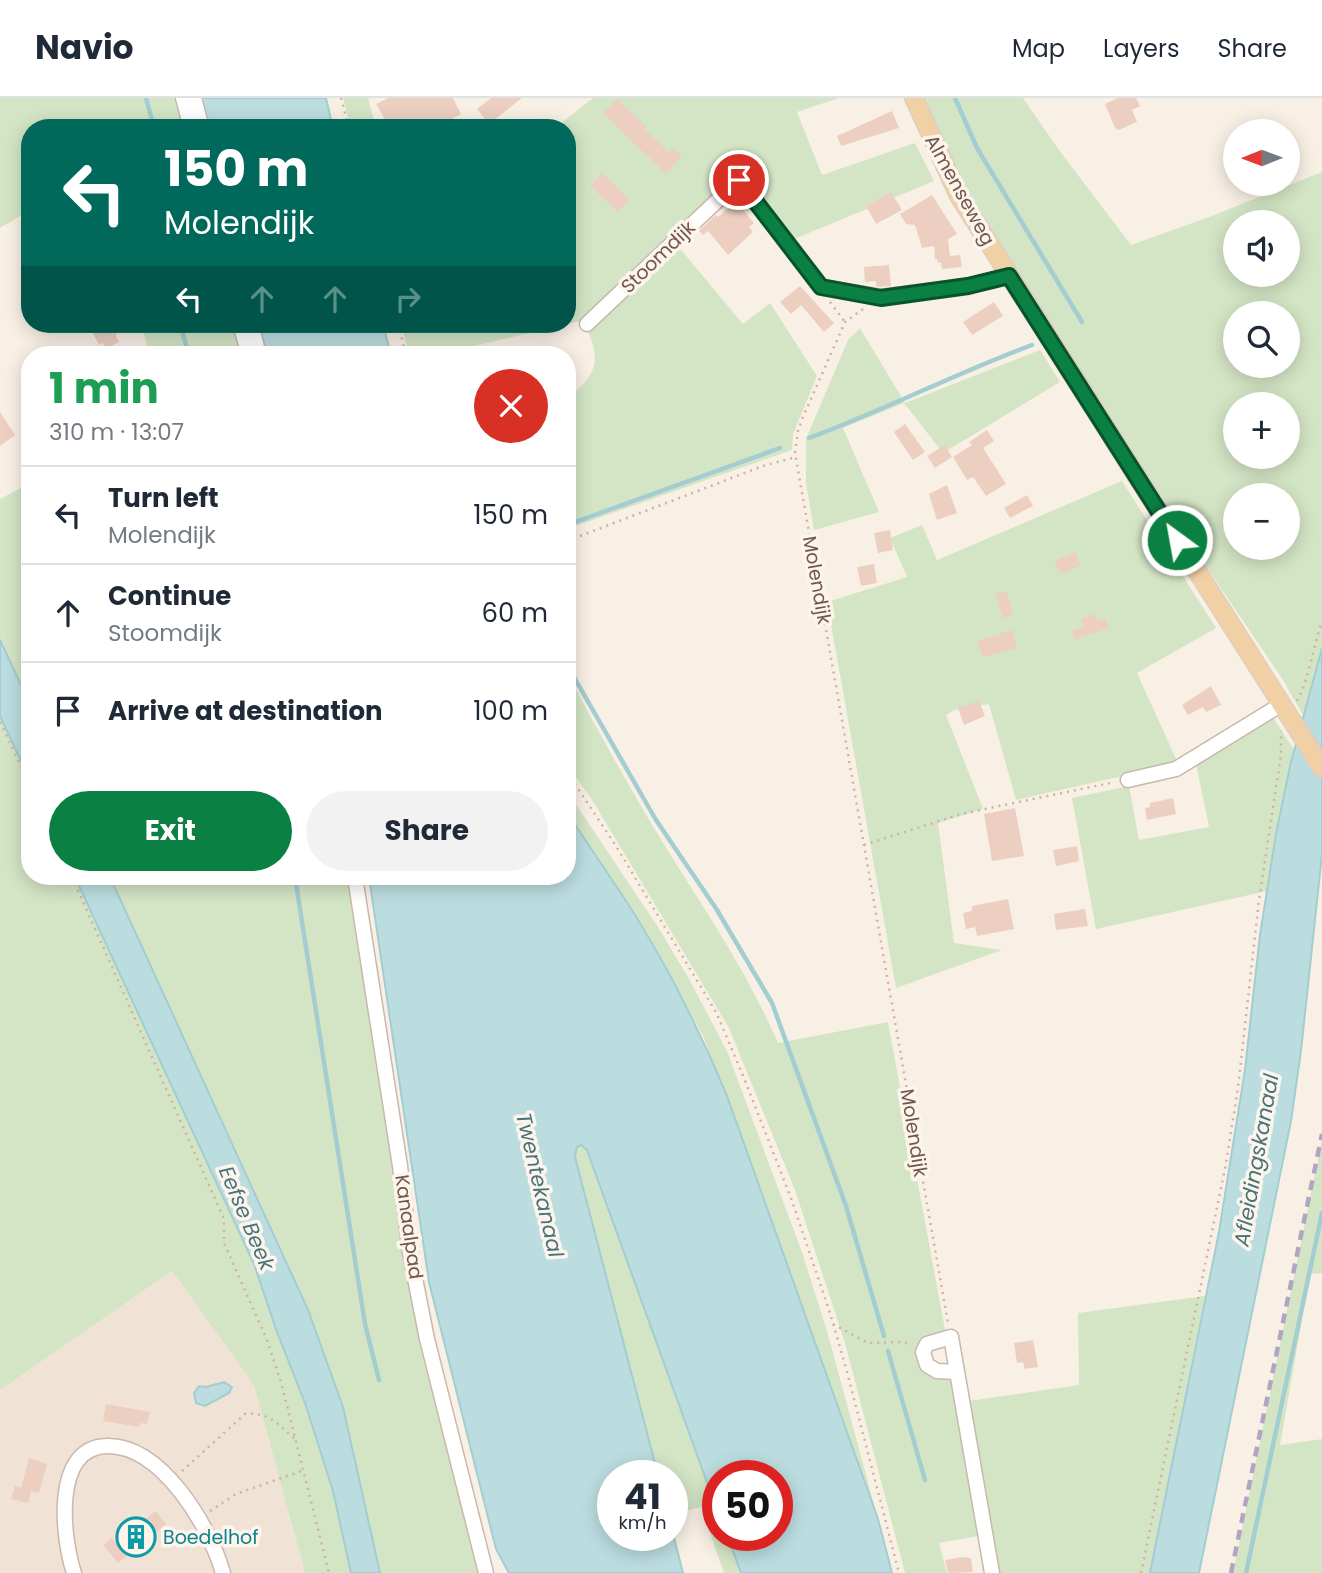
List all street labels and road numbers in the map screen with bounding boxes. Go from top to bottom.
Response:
street label: Almenseweg [918,130,1002,250]
street label: Stoomdijk [615,215,701,299]
street label: Molendijk [796,534,838,626]
street label: Molendijk [894,1087,934,1179]
street label: Kanaalpad [388,1173,430,1281]

